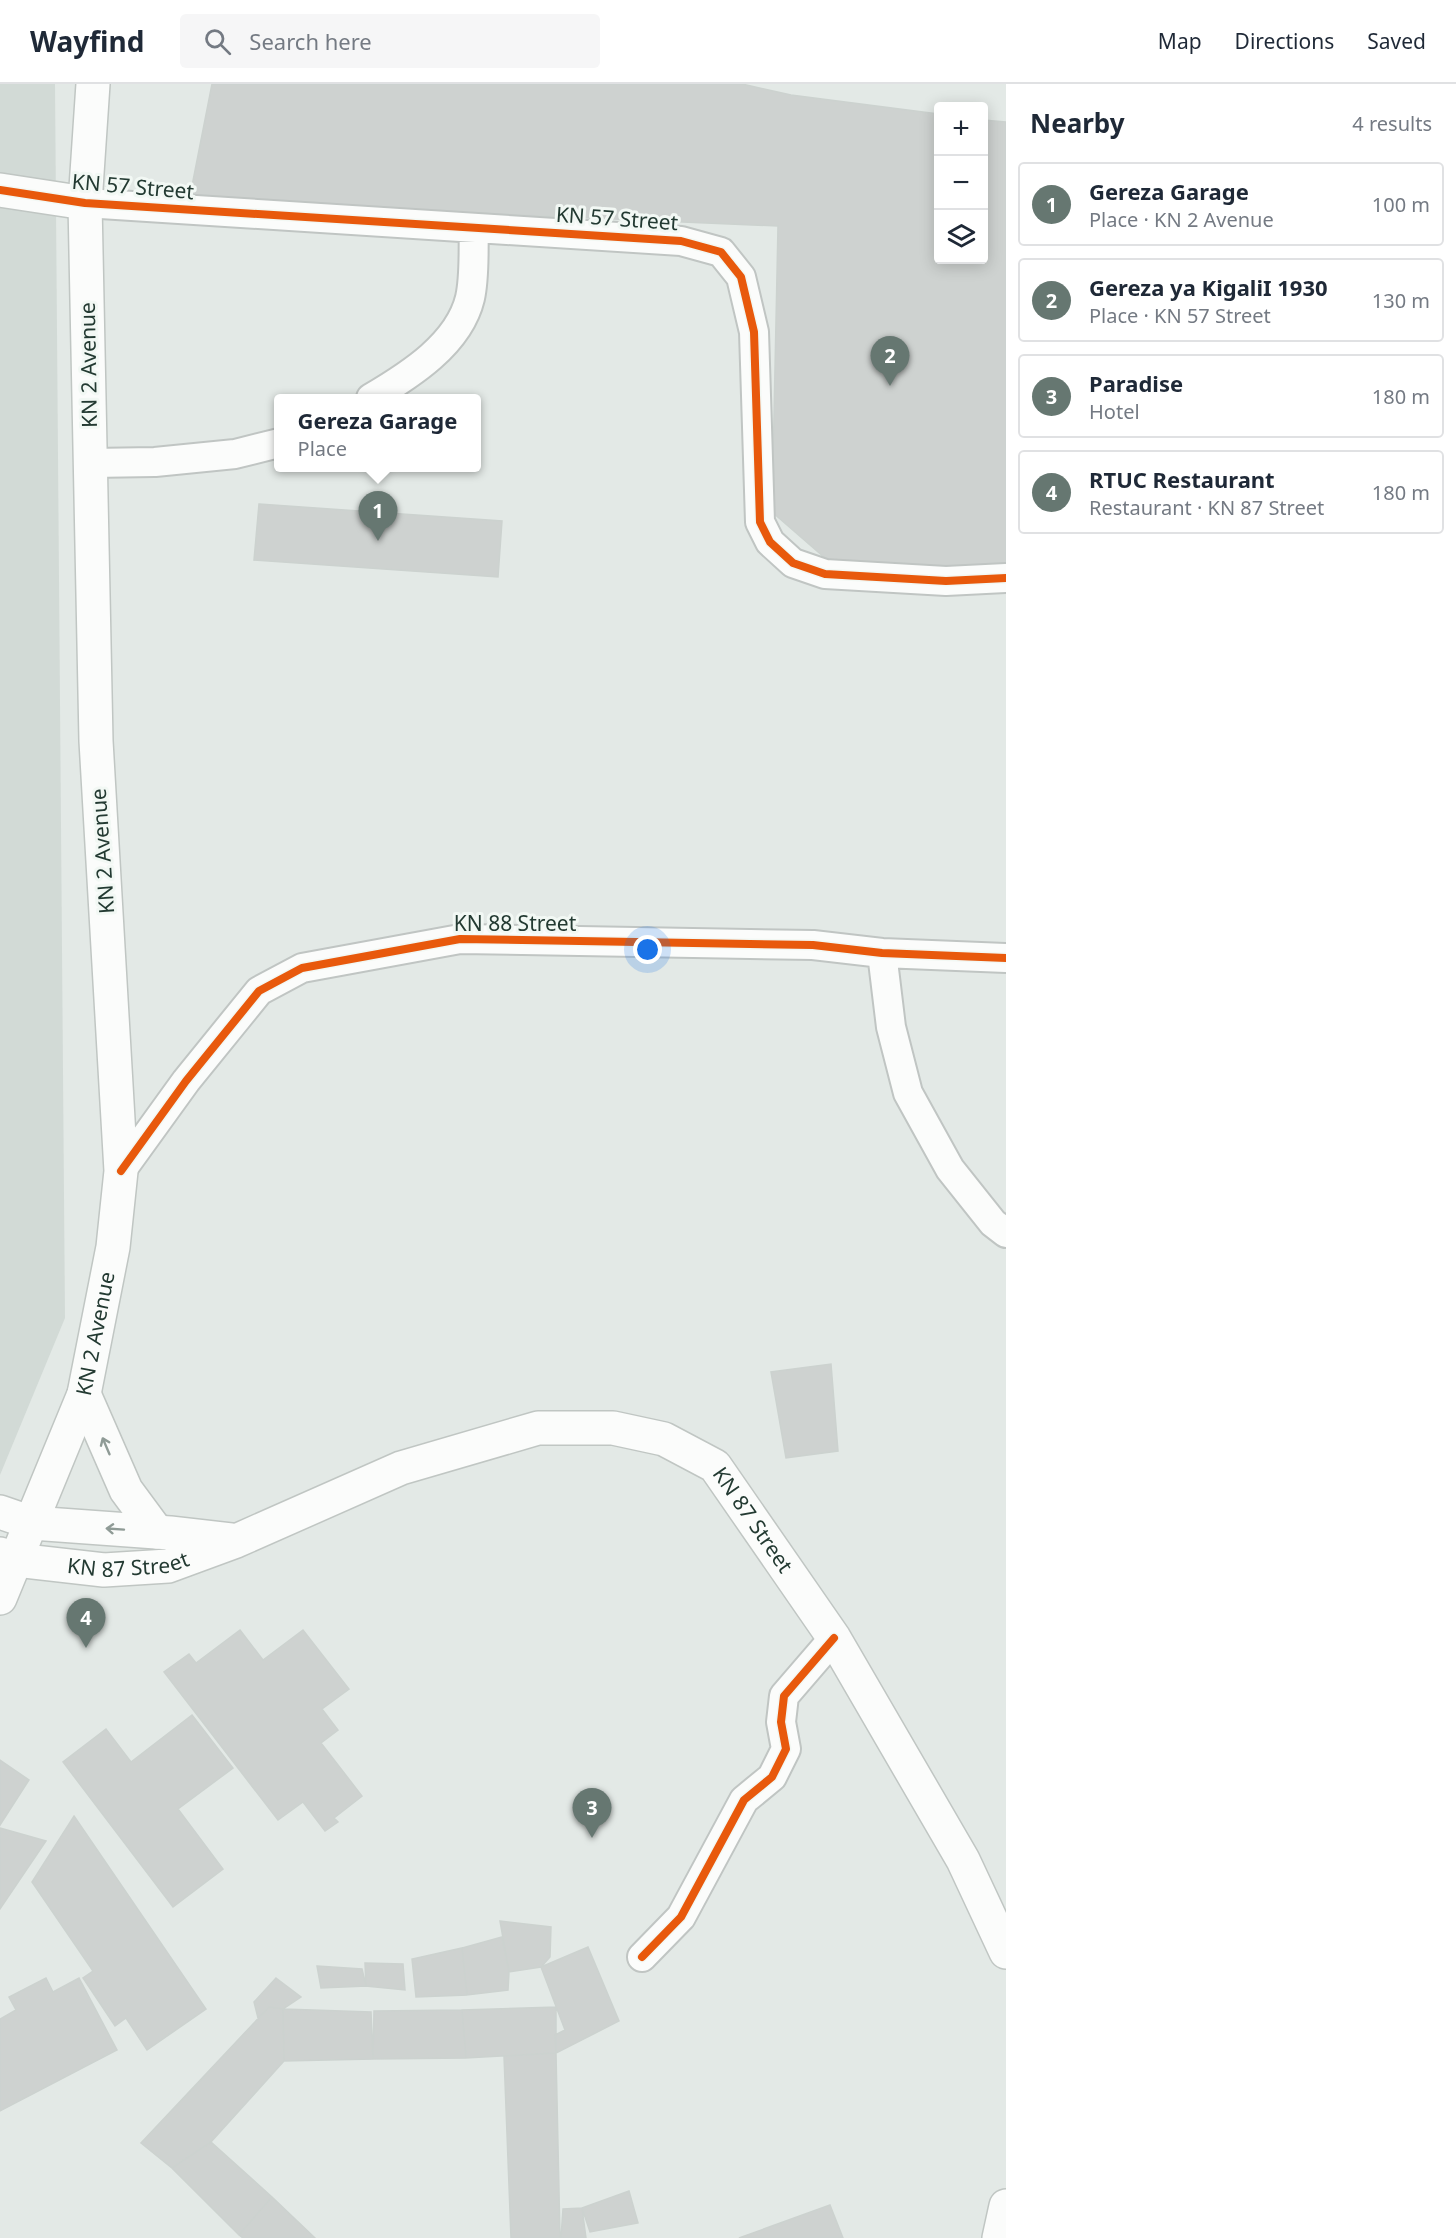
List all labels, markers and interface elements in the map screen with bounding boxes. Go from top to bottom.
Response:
search box [180,14,600,68]
text: Wayfind [30,22,144,60]
icon: search [201,25,234,58]
text: Search here [249,26,372,56]
text: Map [1158,27,1202,55]
text: Directions [1235,27,1334,55]
text: Saved [1367,27,1426,55]
map controls [934,102,988,264]
button: + [934,102,988,156]
text: Nearby [1030,105,1125,141]
text: 4 results [1352,110,1432,137]
button: − [934,156,988,210]
street label: KN 57 Street [71,167,196,205]
text: Gereza Garage [1089,176,1249,206]
text: 1 [1046,191,1057,218]
text: 100 m [1372,191,1430,218]
street label: KN 57 Street [555,200,680,236]
text: Place · KN 2 Avenue [1089,206,1274,233]
button: layers [934,210,988,264]
text: Gereza ya KigaliI 1930 [1089,272,1328,302]
text: 2 [1046,287,1057,314]
text: 130 m [1372,287,1430,314]
street label: KN 2 Avenue [73,302,103,428]
text: Place · KN 57 Street [1089,302,1271,329]
pin: 2 [870,336,910,386]
text: Paradise [1089,368,1183,398]
text: 3 [1046,383,1057,410]
text: 180 m [1372,383,1430,410]
popup [274,394,481,472]
text: Hotel [1089,398,1140,425]
text: Gereza Garage [298,405,457,435]
text: Place [298,435,347,462]
text: RTUC Restaurant [1089,464,1275,494]
text: 4 [1046,479,1057,506]
text: 180 m [1372,479,1430,506]
pin: 1 [358,492,398,541]
text: Restaurant · KN 87 Street [1089,494,1324,521]
street label: KN 2 Avenue [84,787,120,915]
street label: KN 88 Street [454,909,577,937]
your location [633,935,662,964]
street label: KN 2 Avenue [69,1269,121,1398]
one-way arrow [100,1438,111,1456]
street label: KN 87 Street [707,1461,800,1578]
one-way arrow [106,1523,126,1534]
street label: KN 87 Street [66,1544,193,1583]
pin: 4 [66,1598,106,1648]
pin: 3 [572,1788,612,1838]

